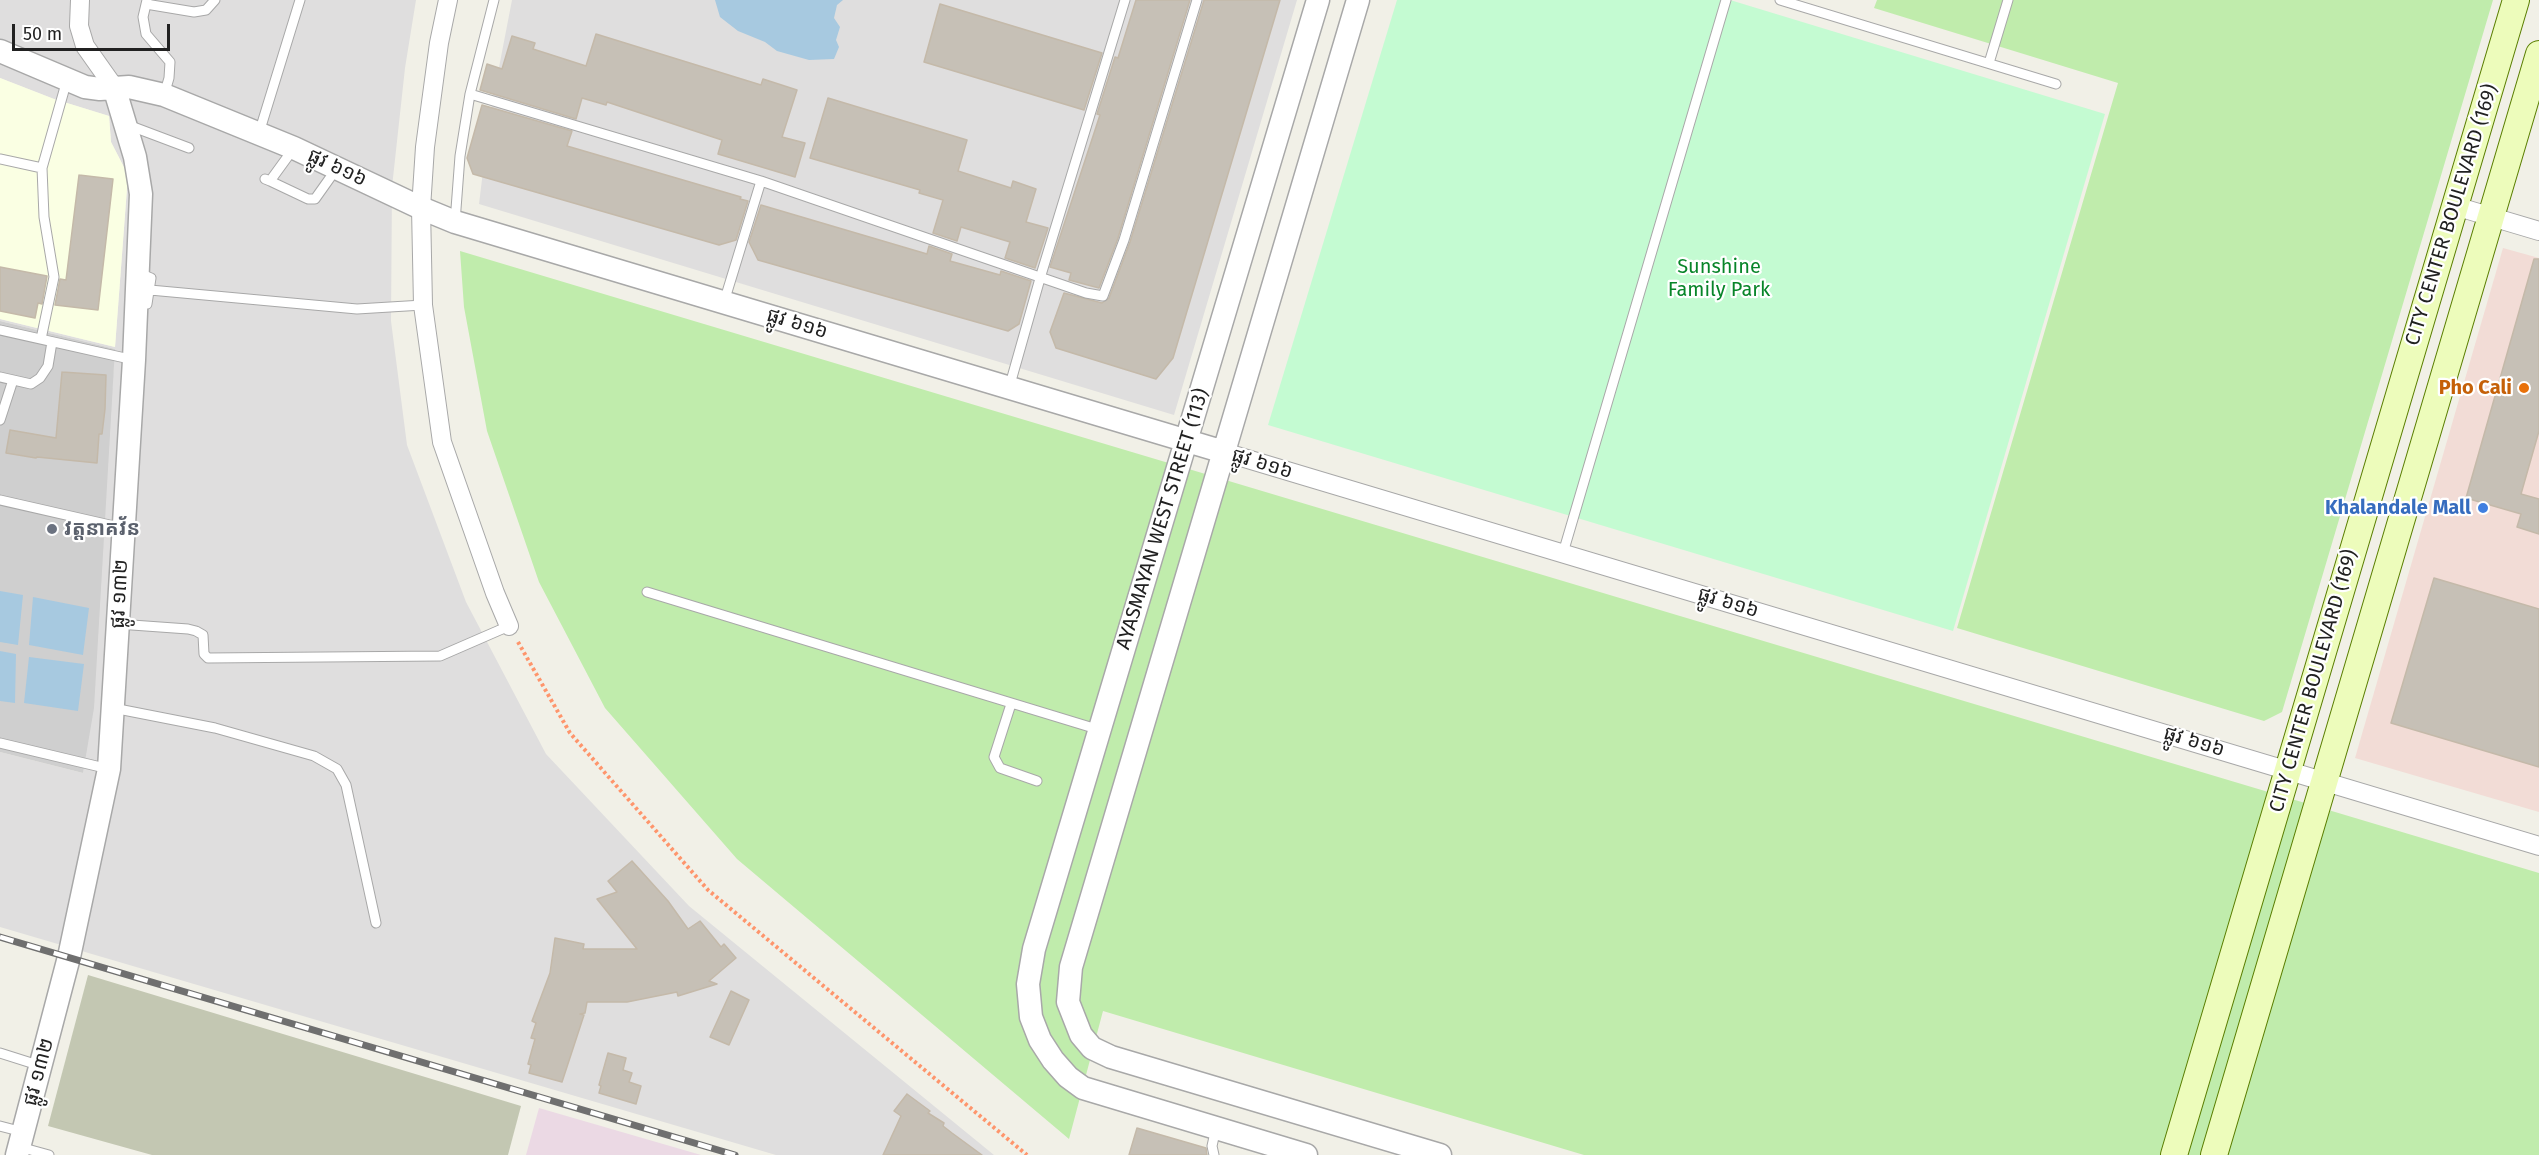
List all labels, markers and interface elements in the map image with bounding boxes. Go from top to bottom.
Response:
scale bar [15,12,172,50]
text: 50 m [23,23,62,45]
street label: CITY CENTER BOULEVARD (169) [2401,81,2503,349]
street label: ផ្លូវ ៦១៦ [304,144,370,192]
park label: Sunshine Family Park [1668,255,1770,302]
street label: ផ្លូវ ៦១៦ [764,303,830,345]
place label: Pho Cali [2439,376,2512,400]
marker: Pho Cali [2517,381,2531,395]
street label: AYASMAYAN WEST STREET (113) [1112,386,1214,652]
street label: ផ្លូវ ៦១៦ [1229,443,1295,485]
place label: Khalandale Mall [2325,496,2471,520]
marker: Khalandale Mall [2476,501,2490,515]
place label: វត្តនាគវ័ន [64,517,140,541]
marker: វត្តនាគវ័ន [45,522,59,536]
street label: CITY CENTER BOULEVARD (169) [2265,547,2363,815]
street label: ផ្លូវ ១៣២ [106,559,134,629]
street label: ផ្លូវ ៦១៦ [1695,582,1761,624]
street label: ផ្លូវ ៦១៦ [2161,721,2227,763]
street label: ផ្លូវ ១៣២ [18,1035,60,1109]

